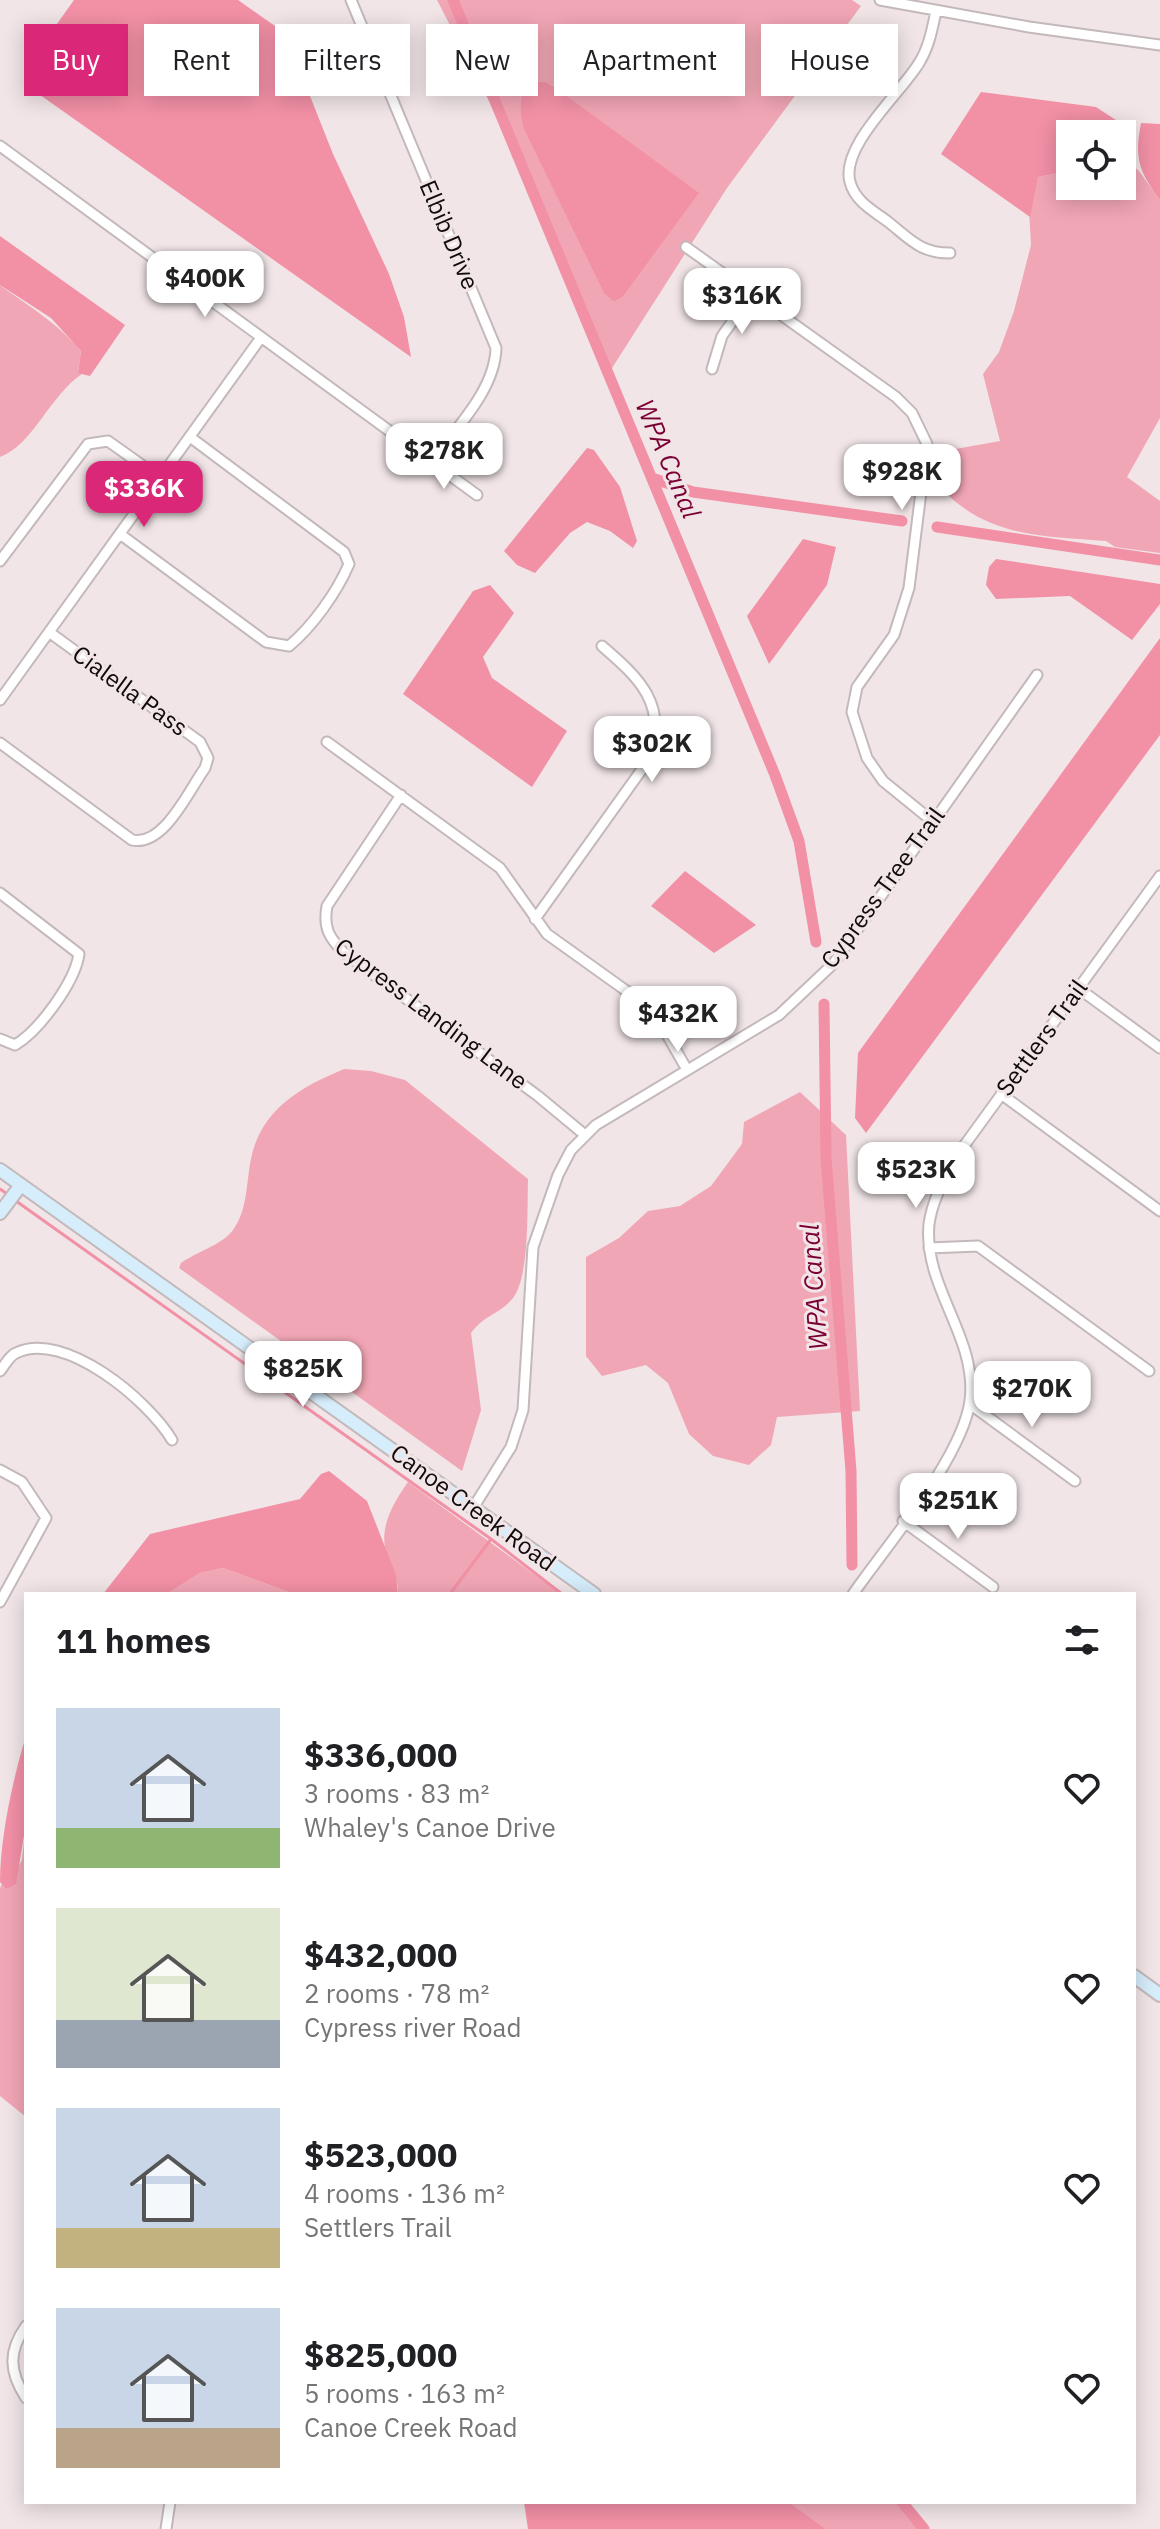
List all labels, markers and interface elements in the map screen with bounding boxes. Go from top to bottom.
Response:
chip: Buy [24,24,128,96]
chip: Rent [144,24,259,96]
chip: Filters [275,24,410,96]
chip: New [426,24,538,96]
chip: Apartment [554,24,745,96]
chip: House [761,24,898,96]
map controls [1056,120,1136,200]
button: locate [1056,120,1136,200]
street label: Elbib Drive [413,175,487,294]
pin: $400K [149,251,261,319]
text: $400K [165,260,245,294]
pin: $316K [686,268,798,336]
text: $316K [702,277,782,311]
water label: WPA Canal [629,394,709,524]
pin: $278K [388,423,500,491]
text: $278K [404,432,484,466]
pin: $928K [846,444,958,512]
text: $928K [862,453,942,487]
pin: $336K [88,461,200,529]
text: $336K [104,470,184,504]
street label: Cialella Pass [66,638,195,743]
pin: $302K [596,716,708,784]
text: $302K [612,725,692,759]
street label: Cypress Tree Trail [813,800,951,974]
street label: Cypress Landing Lane [329,930,534,1096]
street label: Settlers Trail [988,973,1094,1102]
pin: $432K [622,986,734,1054]
text: $432K [638,995,718,1029]
pin: $523K [860,1142,972,1210]
text: $523K [876,1151,956,1185]
water label: WPA Canal [792,1223,834,1351]
pin: $825K [247,1341,359,1409]
text: $825K [263,1350,343,1384]
pin: $270K [976,1361,1088,1429]
text: $270K [992,1370,1072,1404]
street label: Canoe Creek Road [384,1436,563,1578]
pin: $251K [902,1473,1014,1541]
text: $251K [918,1482,998,1516]
text: 11 homes [56,1618,211,1662]
icon: filters [1060,1618,1104,1662]
text: $336,000 [304,1732,457,1776]
icon: home [120,1740,216,1836]
icon: heart [1060,1766,1104,1810]
text: 3 rooms · 83 m² [304,1776,489,1810]
text: Whaley's Canoe Drive [304,1810,556,1844]
text: $432,000 [304,1932,457,1976]
icon: home [120,1940,216,2036]
icon: heart [1060,1966,1104,2010]
text: 2 rooms · 78 m² [304,1976,489,2010]
text: Cypress river Road [304,2010,522,2044]
text: $523,000 [304,2132,457,2176]
icon: home [120,2140,216,2236]
icon: heart [1060,2166,1104,2210]
text: 4 rooms · 136 m² [304,2176,505,2210]
text: Settlers Trail [304,2210,452,2244]
text: $825,000 [304,2332,457,2376]
icon: home [120,2340,216,2436]
icon: heart [1060,2366,1104,2410]
text: 5 rooms · 163 m² [304,2376,505,2410]
text: Canoe Creek Road [304,2410,518,2444]

